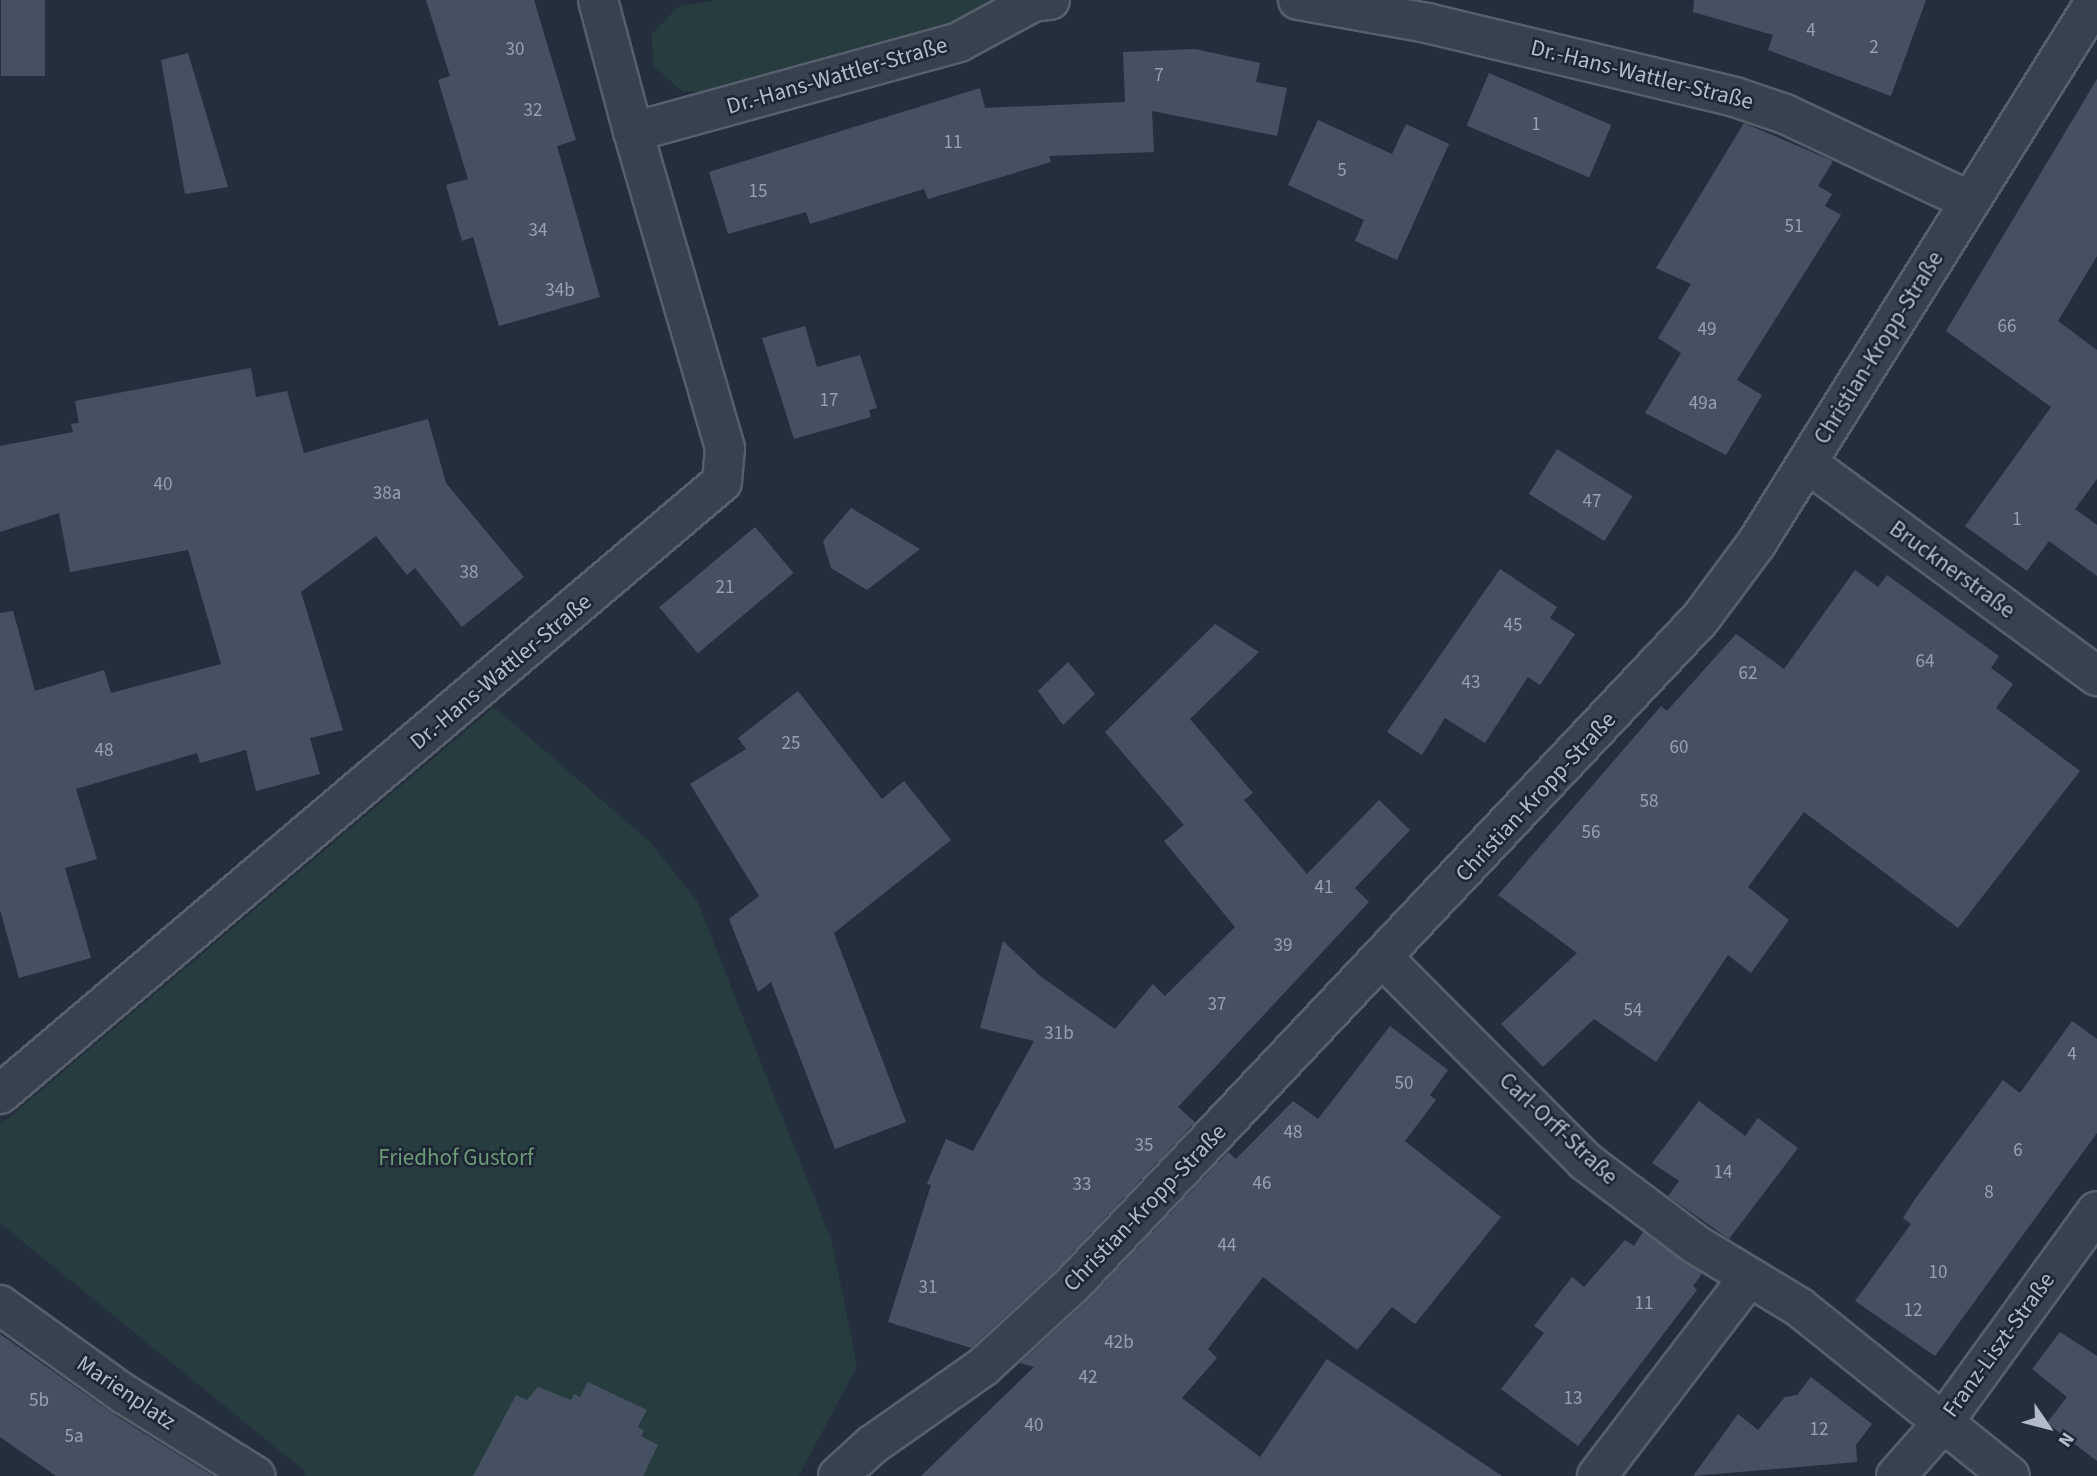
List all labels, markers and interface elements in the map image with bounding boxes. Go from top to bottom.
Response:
house number: 4 [1806,20,1816,42]
street label: Dr.-Hans-Wattler-Straße [723,31,951,121]
street label: Dr.-Hans-Wattler-Straße [1528,34,1756,116]
house number: 2 [1869,37,1879,59]
house number: 30 [506,39,524,61]
house number: 7 [1154,65,1164,87]
house number: 32 [524,100,542,122]
house number: 1 [1531,114,1541,136]
house number: 11 [944,132,962,154]
house number: 5 [1337,160,1347,182]
house number: 15 [749,181,767,203]
house number: 51 [1785,216,1803,238]
house number: 34 [529,220,547,242]
street label: Christian-Kropp-Straße [1808,246,1950,450]
house number: 34b [545,280,575,302]
house number: 66 [1998,316,2016,338]
house number: 49 [1698,319,1716,341]
house number: 17 [820,390,838,412]
house number: 49a [1689,393,1717,415]
house number: 40 [154,474,172,496]
house number: 38a [373,483,401,505]
house number: 47 [1583,491,1601,513]
house number: 1 [2012,509,2022,531]
street label: Brucknerstraße [1884,515,2020,625]
house number: 38 [460,562,478,584]
house number: 21 [716,577,734,599]
street label: Dr.-Hans-Wattler-Straße [405,588,597,756]
house number: 45 [1504,615,1522,637]
house number: 64 [1916,651,1934,673]
house number: 62 [1739,663,1757,685]
house number: 43 [1462,672,1480,694]
street label: Christian-Kropp-Straße [1450,706,1622,888]
house number: 25 [782,733,800,755]
house number: 60 [1670,737,1688,759]
house number: 48 [95,740,113,762]
house number: 58 [1640,791,1658,813]
house number: 56 [1582,822,1600,844]
house number: 41 [1315,877,1333,899]
house number: 39 [1274,935,1292,957]
house number: 37 [1208,994,1226,1016]
house number: 54 [1624,1000,1642,1022]
house number: 31b [1044,1023,1074,1045]
house number: 4 [2067,1044,2077,1066]
street label: Carl-Orff-Straße [1493,1067,1623,1191]
house number: 50 [1395,1073,1413,1095]
street label: Christian-Kropp-Straße [1058,1118,1232,1298]
house number: 48 [1284,1122,1302,1144]
house number: 35 [1135,1135,1153,1157]
house number: 6 [2013,1140,2023,1162]
park label: Friedhof Gustorf [378,1144,534,1172]
house number: 14 [1714,1162,1732,1184]
house number: 46 [1253,1173,1271,1195]
house number: 33 [1073,1174,1091,1196]
house number: 8 [1984,1182,1994,1204]
house number: 44 [1218,1235,1236,1257]
house number: 10 [1929,1262,1947,1284]
street label: Franz-Liszt-Straße [1937,1267,2061,1423]
house number: 31 [919,1277,937,1299]
house number: 11 [1635,1293,1653,1315]
house number: 12 [1904,1300,1922,1322]
house number: 42b [1104,1332,1134,1354]
street label: Marienplatz [71,1350,181,1436]
house number: 42 [1079,1367,1097,1389]
house number: 13 [1564,1388,1582,1410]
house number: 5b [29,1390,49,1412]
north arrow [2013,1392,2083,1462]
house number: 40 [1025,1415,1043,1437]
house number: 12 [1810,1419,1828,1441]
house number: 5a [64,1426,84,1448]
text: N [2051,1426,2080,1452]

